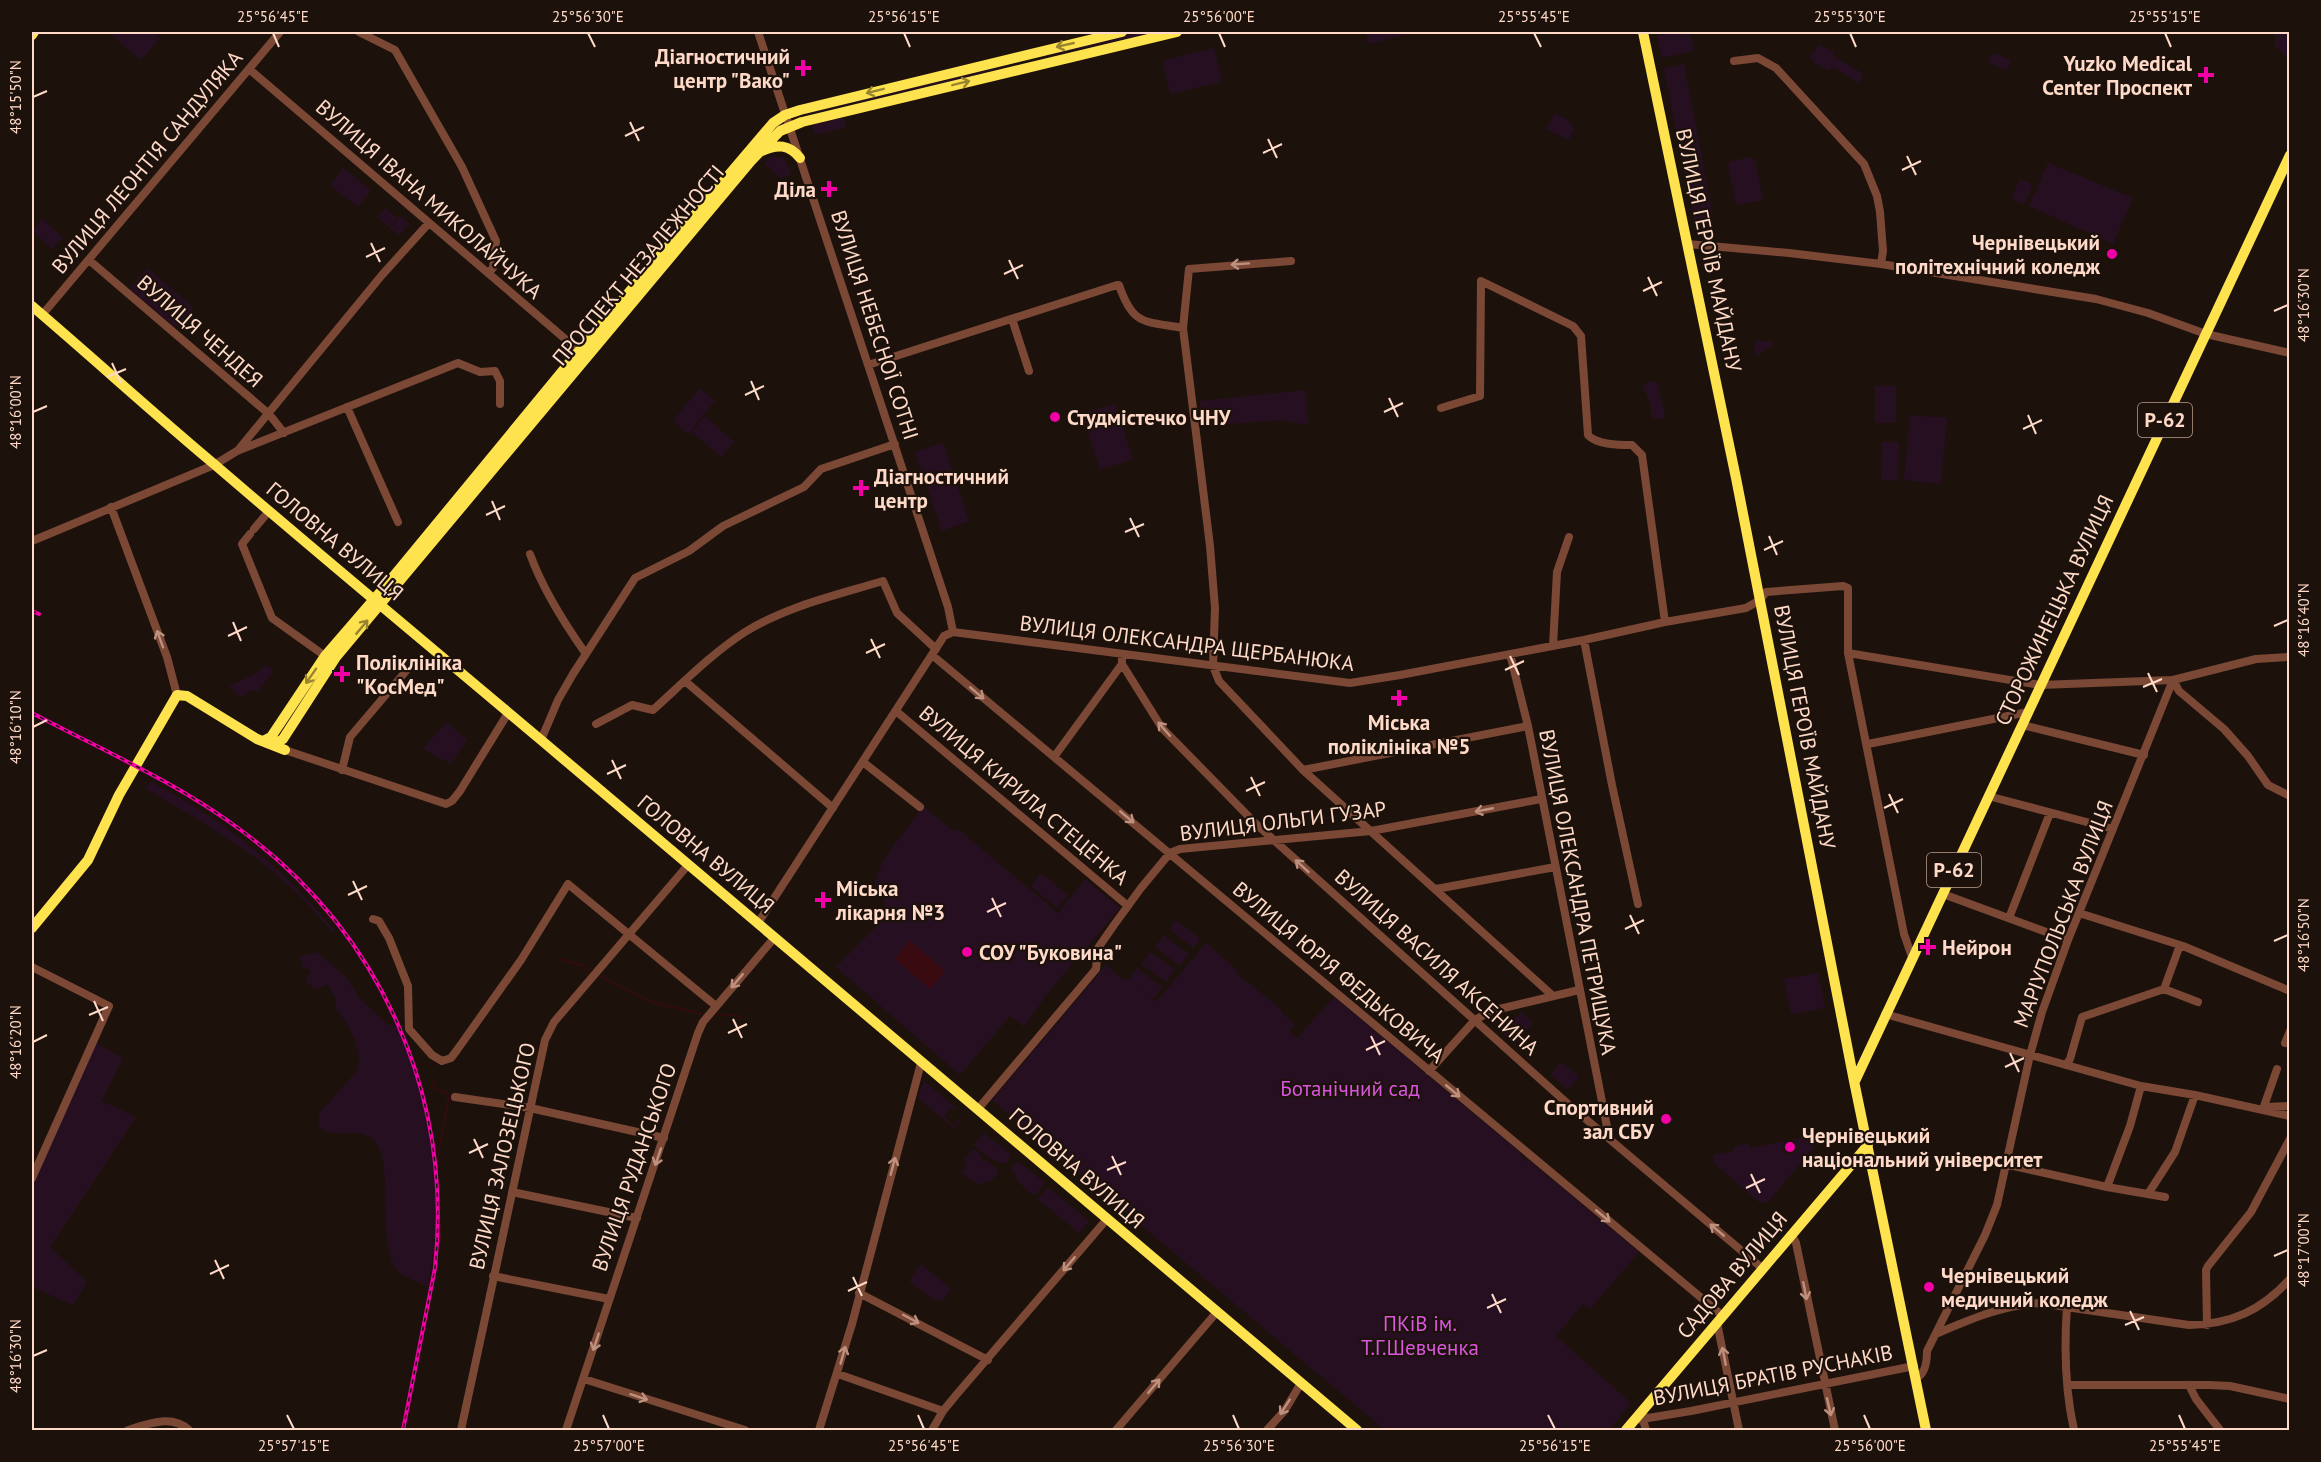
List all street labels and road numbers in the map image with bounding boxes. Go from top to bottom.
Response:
street label: ВУЛИЦЯ ЛЕОНТІЯ САНДУЛЯКА [46,44,249,279]
street label: ВУЛИЦЯ ІВАНА МИКОЛАЙЧУКА [310,93,548,305]
street label: ВУЛИЦЯ ГЕРОЇВ МАЙДАНУ [1670,126,1748,375]
street label: ПРОСПЕКТ НЕЗАЛЕЖНОСТІ [546,159,730,371]
street label: ВУЛИЦЯ НЕБЕСНОЇ СОТНІ [825,207,925,443]
street label: ВУЛИЦЯ ЧЕНДЕЯ [132,269,268,393]
road number: Р-62 [2138,403,2192,437]
street label: ГОЛОВНА ВУЛИЦЯ [261,476,409,606]
street label: СТОРОЖИНЕЦЬКА ВУЛИЦЯ [1989,490,2119,730]
street label: ВУЛИЦЯ ГЕРОЇВ МАЙДАНУ [1768,603,1842,852]
street label: ВУЛИЦЯ ОЛЕКСАНДРА ЩЕРБАНЮКА [1018,609,1357,677]
street label: ВУЛИЦЯ КИРИЛА СТЕЦЕНКА [914,699,1135,891]
street label: ВУЛИЦЯ ОЛЕКСАНДРА ПЕТРИЩУКА [1533,727,1623,1058]
street label: ГОЛОВНА ВУЛИЦЯ [632,789,780,919]
street label: ВУЛИЦЯ ОЛЬГИ ГУЗАР [1178,795,1388,847]
street label: МАРІУПОЛЬСЬКА ВУЛИЦЯ [2007,797,2119,1031]
road number: Р-62 [1927,853,1981,887]
street label: ВУЛИЦЯ ВАСИЛЯ АКСЕНИНА [1329,863,1545,1061]
street label: ВУЛИЦЯ ЮРІЯ ФЕДЬКОВИЧА [1227,875,1451,1069]
street label: ВУЛИЦЯ ЗАЛОЗЕЦЬКОГО [463,1040,541,1272]
street label: ВУЛИЦЯ РУДАНСЬКОГО [586,1059,682,1275]
street label: ГОЛОВНА ВУЛИЦЯ [1004,1102,1150,1234]
street label: САДОВА ВУЛИЦЯ [1671,1206,1793,1344]
street label: ВУЛИЦЯ БРАТІВ РУСНАКІВ [1651,1339,1895,1411]

